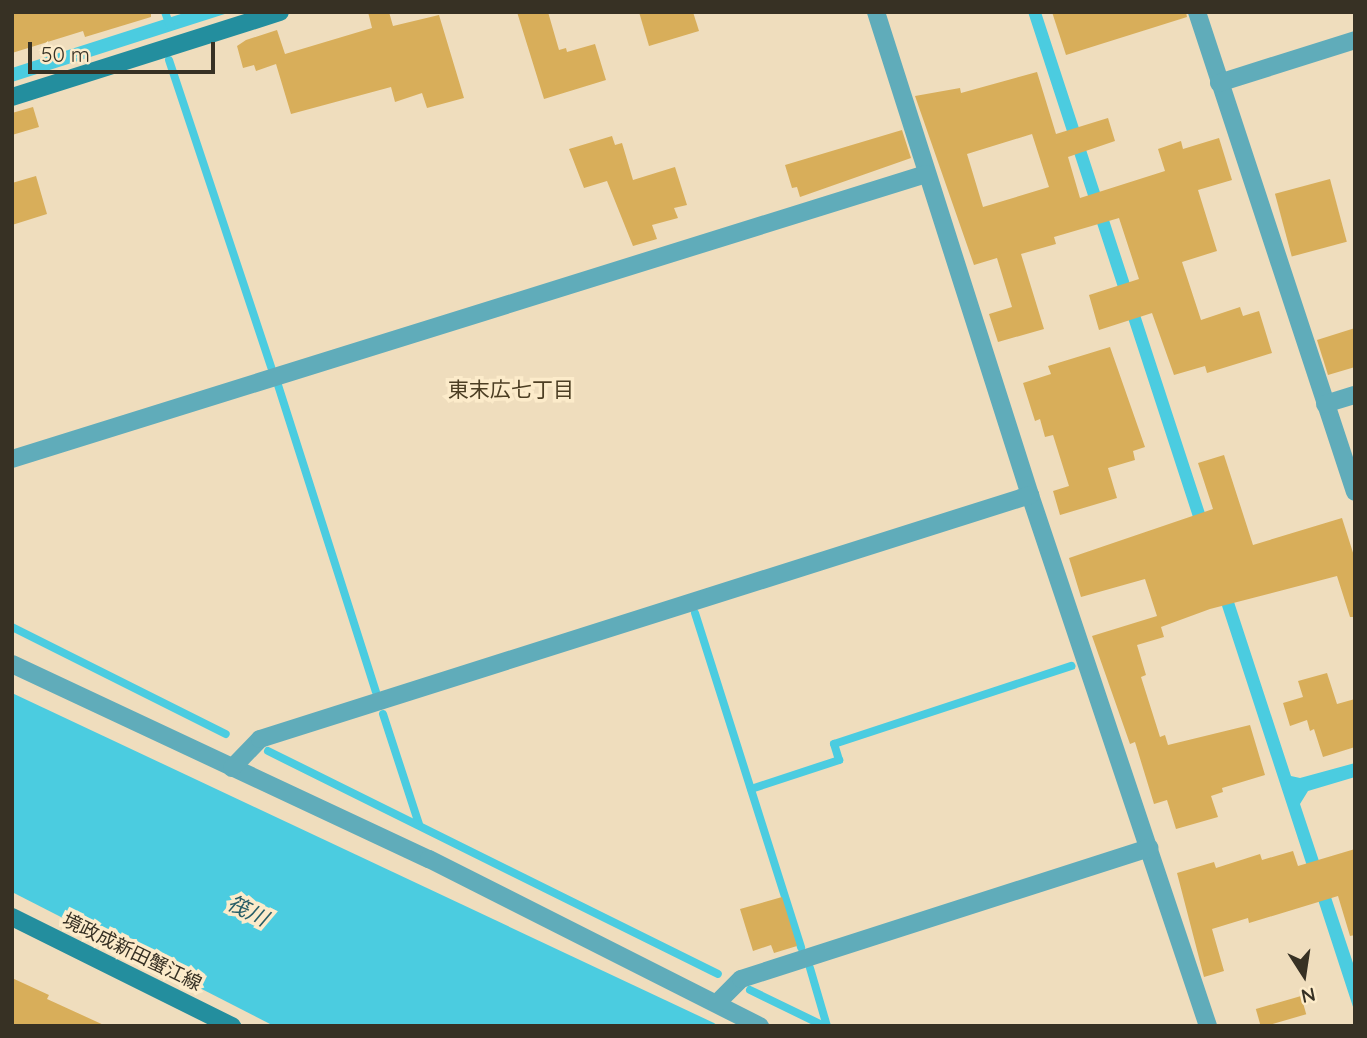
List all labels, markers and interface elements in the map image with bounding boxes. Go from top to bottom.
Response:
scale bar [32,28,219,72]
text: 50 m [41,41,90,67]
district label: 東末広七丁目 [448,376,574,402]
water label: 筏川 [224,889,272,931]
street label: 境政成新田蟹江線 [59,908,205,996]
north arrow [1269,940,1339,1010]
text: N [1299,982,1318,1009]

